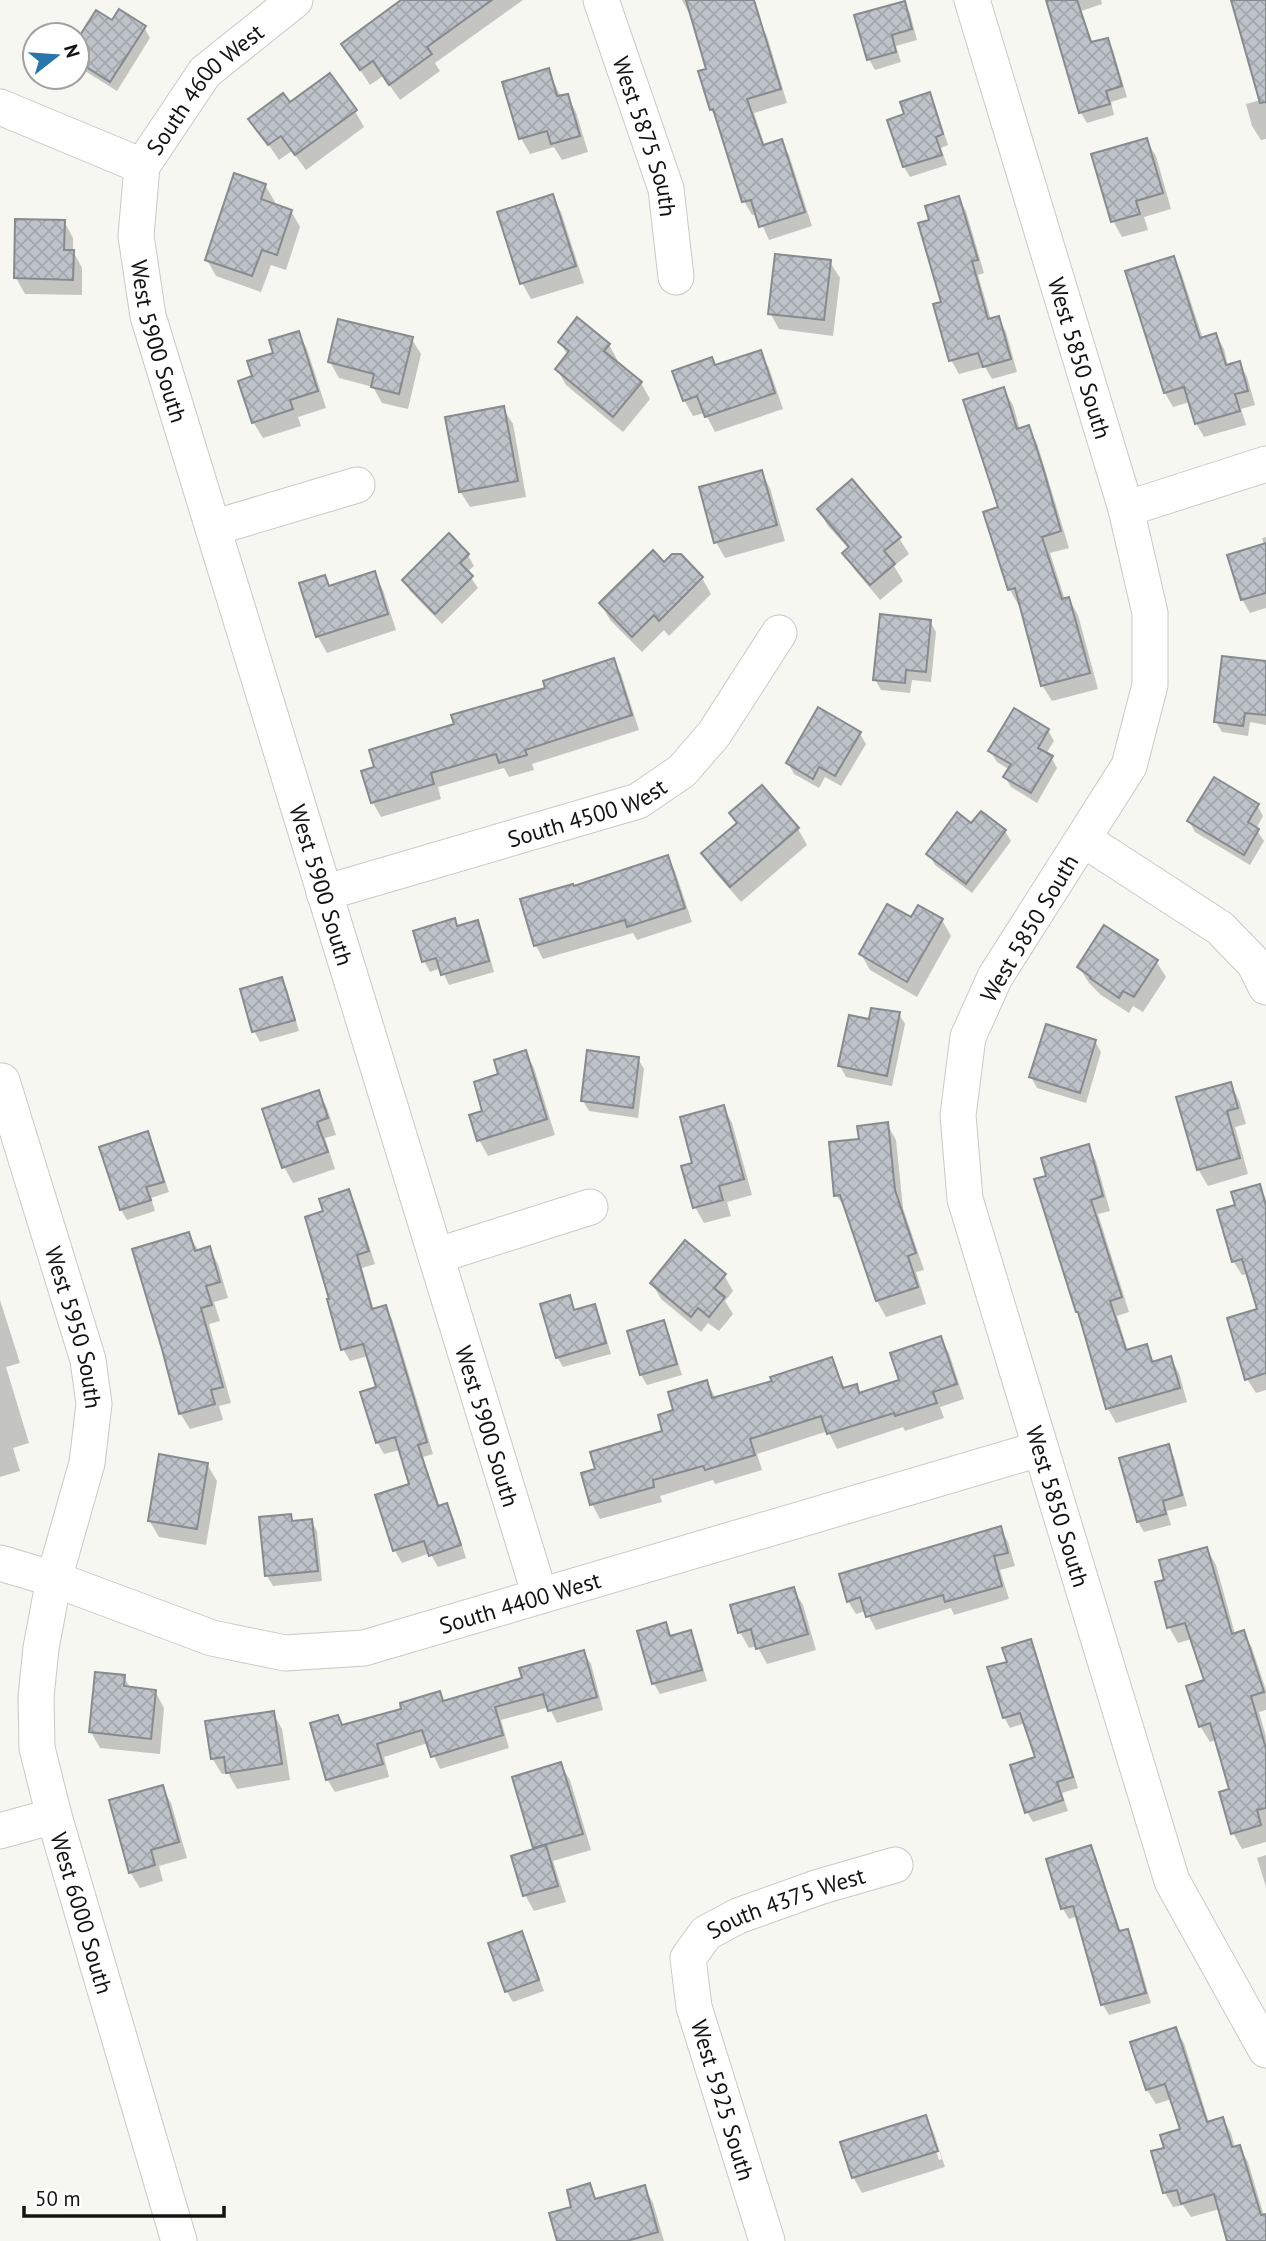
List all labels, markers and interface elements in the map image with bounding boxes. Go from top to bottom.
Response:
street label: South 4600 West [139,17,269,160]
north arrow [21,21,91,91]
text: N [59,42,86,61]
street label: West 5875 South [607,52,684,218]
street label: West 5900 South [125,258,194,426]
street label: West 5850 South [1042,274,1118,442]
street label: South 4500 West [504,771,672,853]
street label: West 5900 South [284,801,361,969]
street label: West 5850 South [974,849,1084,1007]
street label: West 5950 South [39,1242,109,1410]
street label: West 5900 South [450,1342,526,1510]
street label: West 5850 South [1020,1422,1096,1590]
street label: South 4400 West [436,1565,604,1640]
street label: West 6000 South [45,1829,120,1997]
street label: South 4375 West [701,1860,868,1945]
street label: West 5925 South [685,2016,761,2184]
scale bar [24,2174,224,2218]
text: 50 m [35,2185,81,2212]

